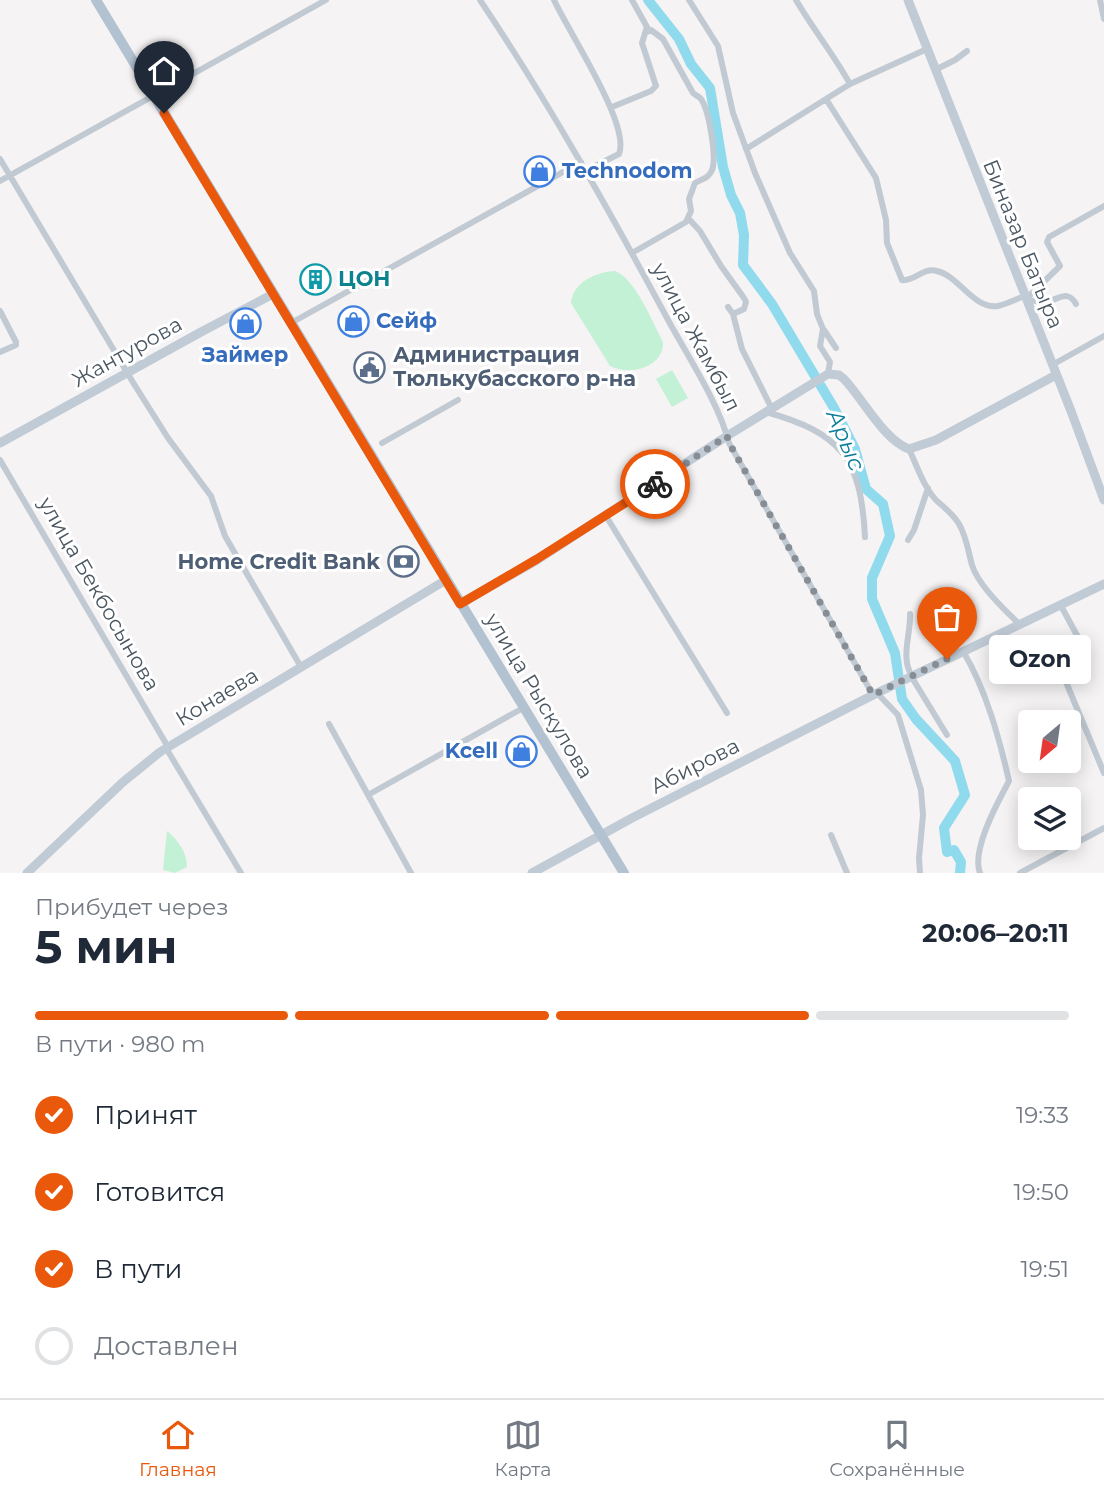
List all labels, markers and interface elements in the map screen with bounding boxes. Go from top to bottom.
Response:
pin [134,41,194,113]
icon: home [145,52,183,90]
shop icon: Technodom [522,154,556,188]
street label: Биназар Батыра [978,156,1069,332]
place label: Technodom [562,158,693,183]
street label: улица Жамбыл [646,257,746,415]
building icon: ЦОН [298,262,332,296]
place label: ЦОН [338,266,391,291]
shop icon: Сейф [336,304,370,338]
shop icon: Займер [228,306,262,340]
place label: Сейф [376,308,437,333]
street label: Жантурова [67,311,186,392]
place label: Займер [201,342,288,367]
place label: Администрация Тюлькубасского р-на [393,342,636,391]
public building icon: Администрация Тюлькубасского р-на [353,350,387,384]
water label: Арыс [820,404,871,475]
courier [620,449,690,519]
icon: bike [636,465,674,503]
street label: улица Бекбосынова [33,492,165,695]
bank icon: Home Credit Bank [386,545,420,579]
place label: Home Credit Bank [177,549,380,574]
pin [917,587,977,659]
icon: bag [928,598,966,636]
street label: улица Рыскулова [480,608,599,783]
callout: Ozon [989,634,1090,684]
text: Ozon [1009,645,1071,673]
street label: Конаева [171,662,263,731]
north arrow [1018,710,1082,774]
map controls [1018,710,1081,850]
street label: Абирова [646,733,743,799]
shop icon: Kcell [504,734,538,768]
place label: Kcell [445,738,498,763]
button: layers [1018,787,1081,850]
text: Прибудет через [35,893,229,921]
text: 20:06–20:11 [922,917,1069,949]
text: 5 мин [35,918,177,975]
text: В пути · 980 m [35,1030,205,1058]
icon: check [35,1096,73,1134]
text: Принят [94,1099,197,1131]
text: 19:33 [1016,1101,1069,1129]
icon: check [35,1173,73,1211]
text: Готовится [94,1176,225,1208]
text: 19:50 [1014,1178,1069,1206]
icon: check [35,1250,73,1288]
text: В пути [94,1253,183,1285]
text: 19:51 [1020,1255,1069,1283]
text: Доставлен [94,1330,239,1362]
tab: Главная [139,1416,217,1481]
tab: Карта [495,1416,551,1481]
tab: Сохранённые [829,1416,965,1481]

